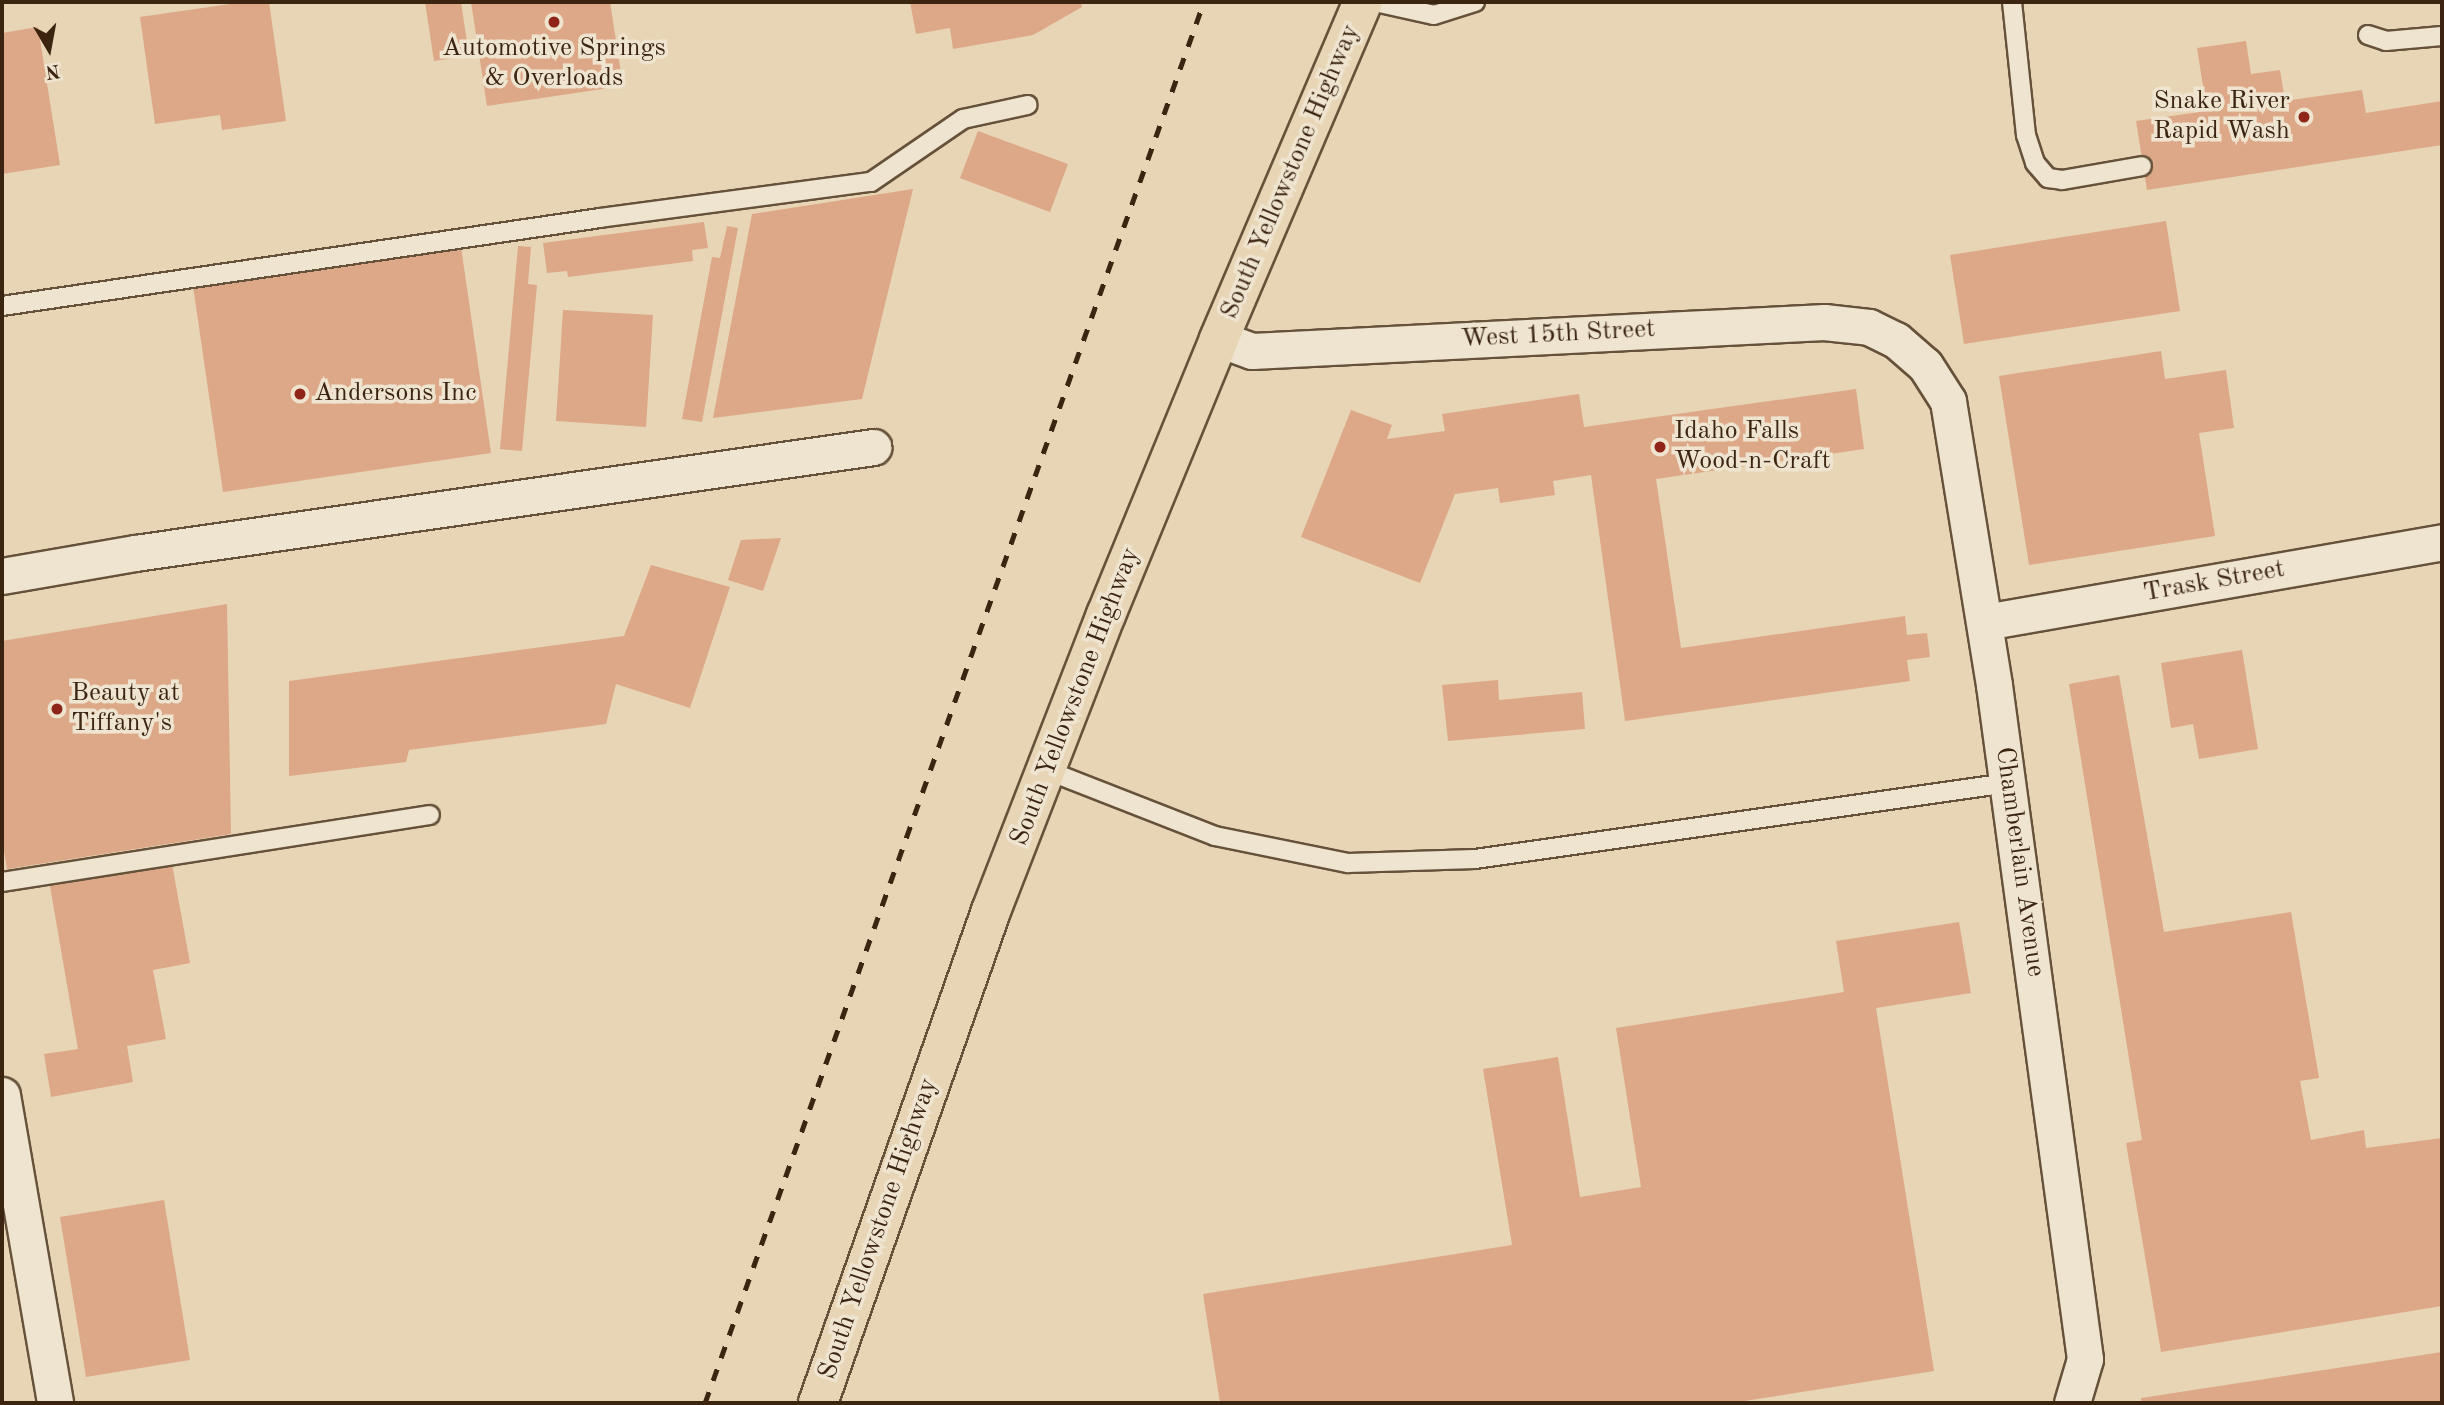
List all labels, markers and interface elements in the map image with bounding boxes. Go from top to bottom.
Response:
north arrow [14,14,84,84]
marker: Automotive Springs & Overloads [546,14,562,30]
street label: South Yellowstone Highway [1215,20,1367,324]
place label: Automotive Springs & Overloads [442,33,666,94]
text: N [44,60,62,81]
place label: Snake River Rapid Wash [2153,86,2290,148]
marker: Snake River Rapid Wash [2296,109,2312,125]
street label: West 15th Street [1460,314,1656,356]
place label: Andersons Inc [314,378,476,410]
marker: Andersons Inc [292,386,308,402]
place label: Idaho Falls Wood-n-Craft [1674,416,1831,478]
marker: Idaho Falls Wood-n-Craft [1652,439,1668,455]
street label: South Yellowstone Highway [1005,543,1147,851]
street label: Trask Street [2141,554,2287,610]
place label: Beauty at Tiffany's [71,678,180,740]
marker: Beauty at Tiffany's [49,701,65,717]
street label: Chamberlain Avenue [1987,745,2051,979]
street label: South Yellowstone Highway [813,1074,945,1384]

